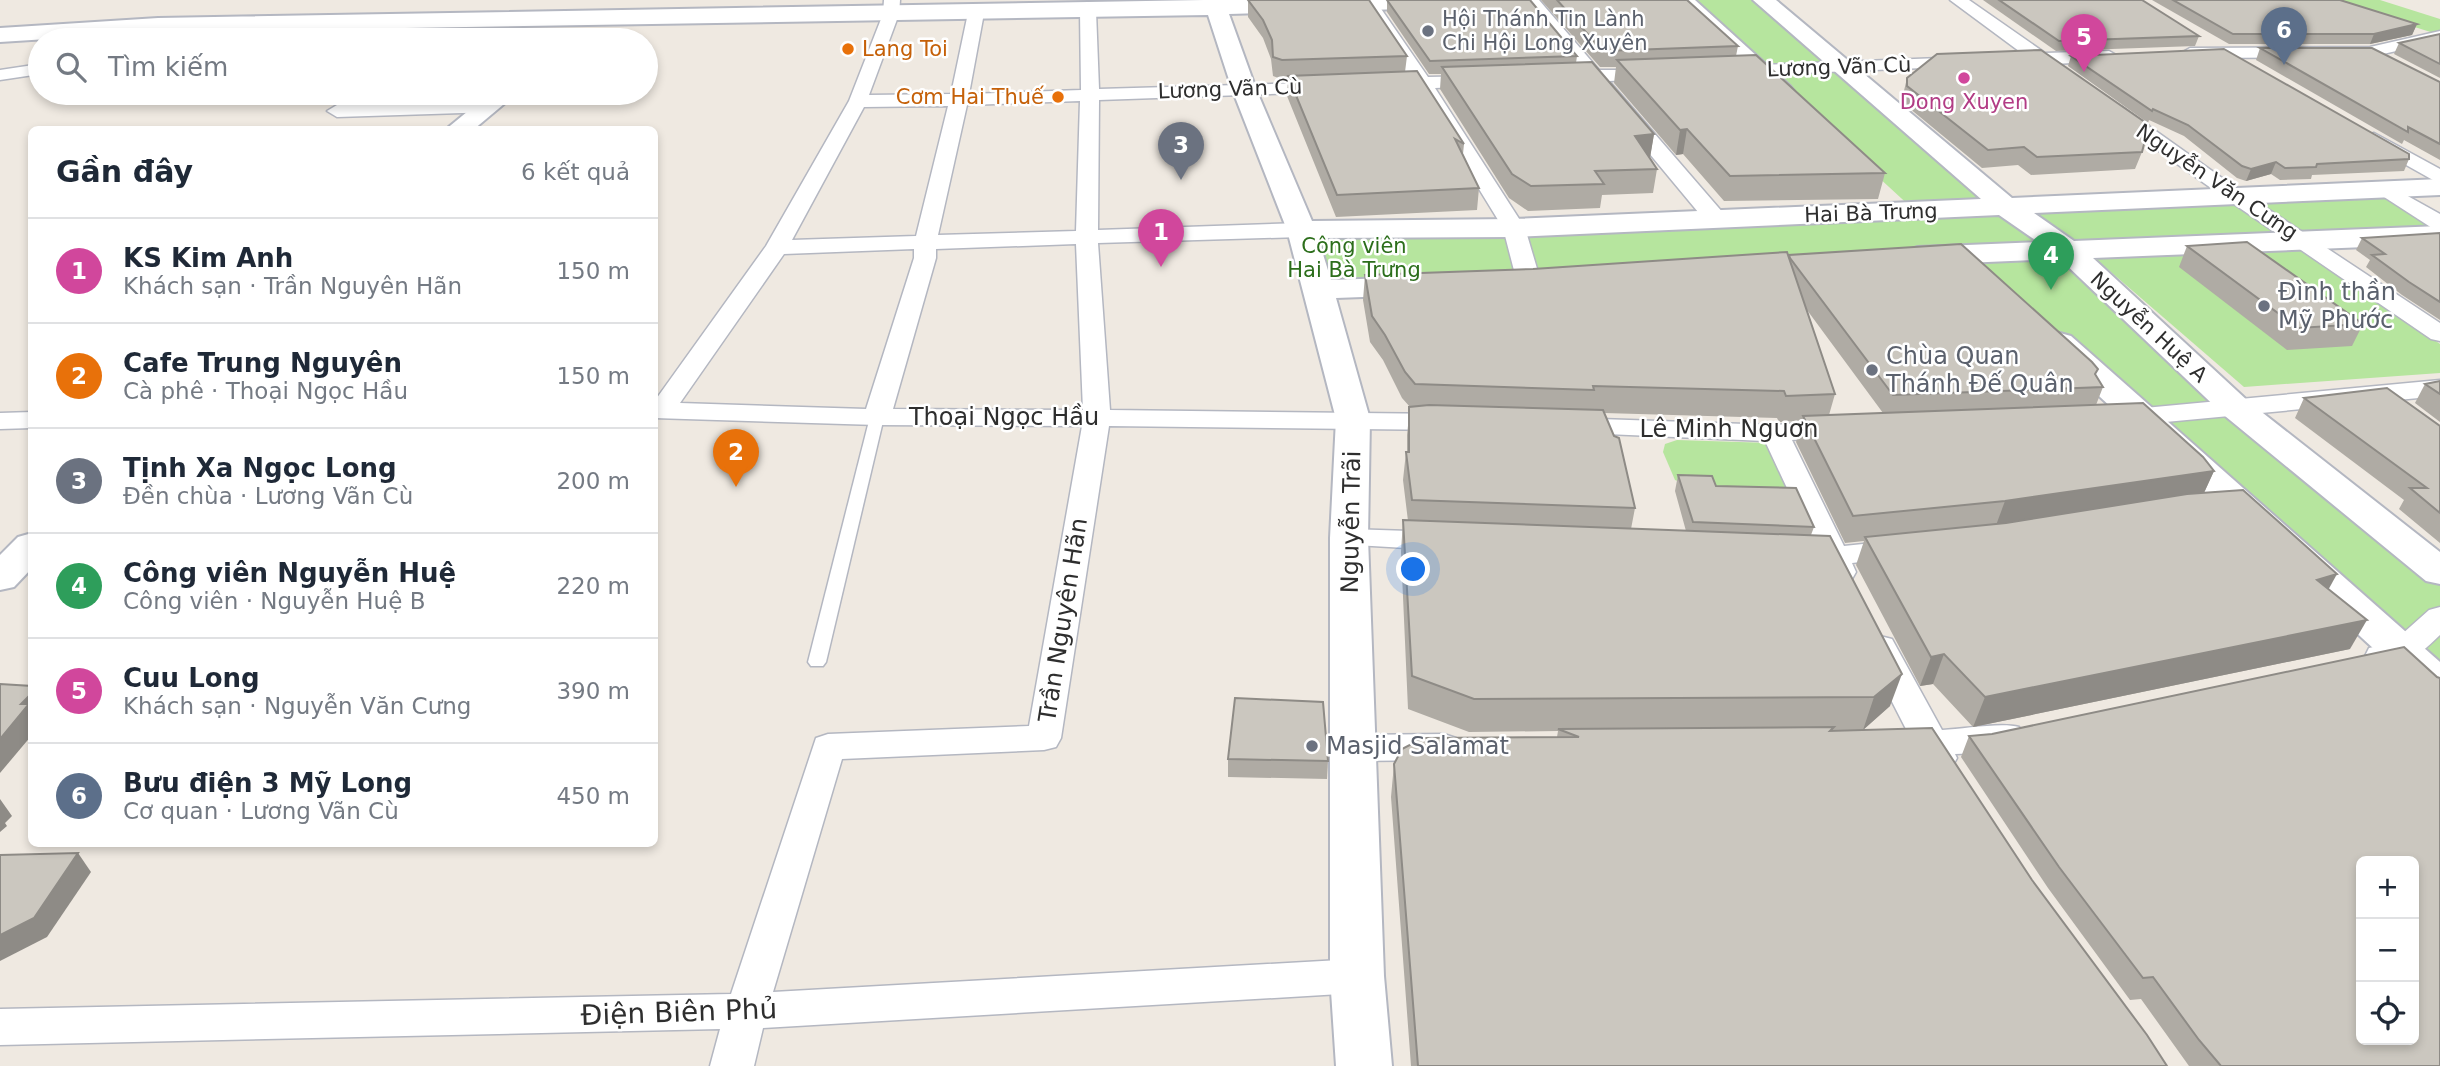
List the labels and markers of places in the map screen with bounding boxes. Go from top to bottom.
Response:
place label: Hội Thánh Tin Lành Chi Hội Long Xuyên [1442,7,1647,55]
pin: 6 [2261,7,2307,65]
pin: 5 [2061,14,2107,72]
marker: Hội Thánh Tin Lành Chi Hội Long Xuyên [1420,23,1436,39]
place label: Lang Toi [862,37,948,61]
marker: Lang Toi [840,41,856,57]
marker: Dong Xuyen [1956,70,1972,86]
place label: Cơm Hai Thuế [896,85,1044,109]
marker: Cơm Hai Thuế [1050,89,1066,105]
place label: Dong Xuyen [1900,90,2028,114]
pin: 3 [1158,122,1204,180]
pin: 1 [1138,209,1184,267]
pin: 4 [2028,232,2074,290]
place label: Đình thần Mỹ Phước [2278,278,2396,334]
marker: Đình thần Mỹ Phước [2256,298,2272,314]
place label: Chùa Quan Thánh Đế Quân [1885,342,2074,398]
marker: Chùa Quan Thánh Đế Quân [1864,362,1880,378]
pin: 2 [713,429,759,487]
place label: Masjid Salamat [1326,732,1509,760]
marker: Masjid Salamat [1304,738,1320,754]

